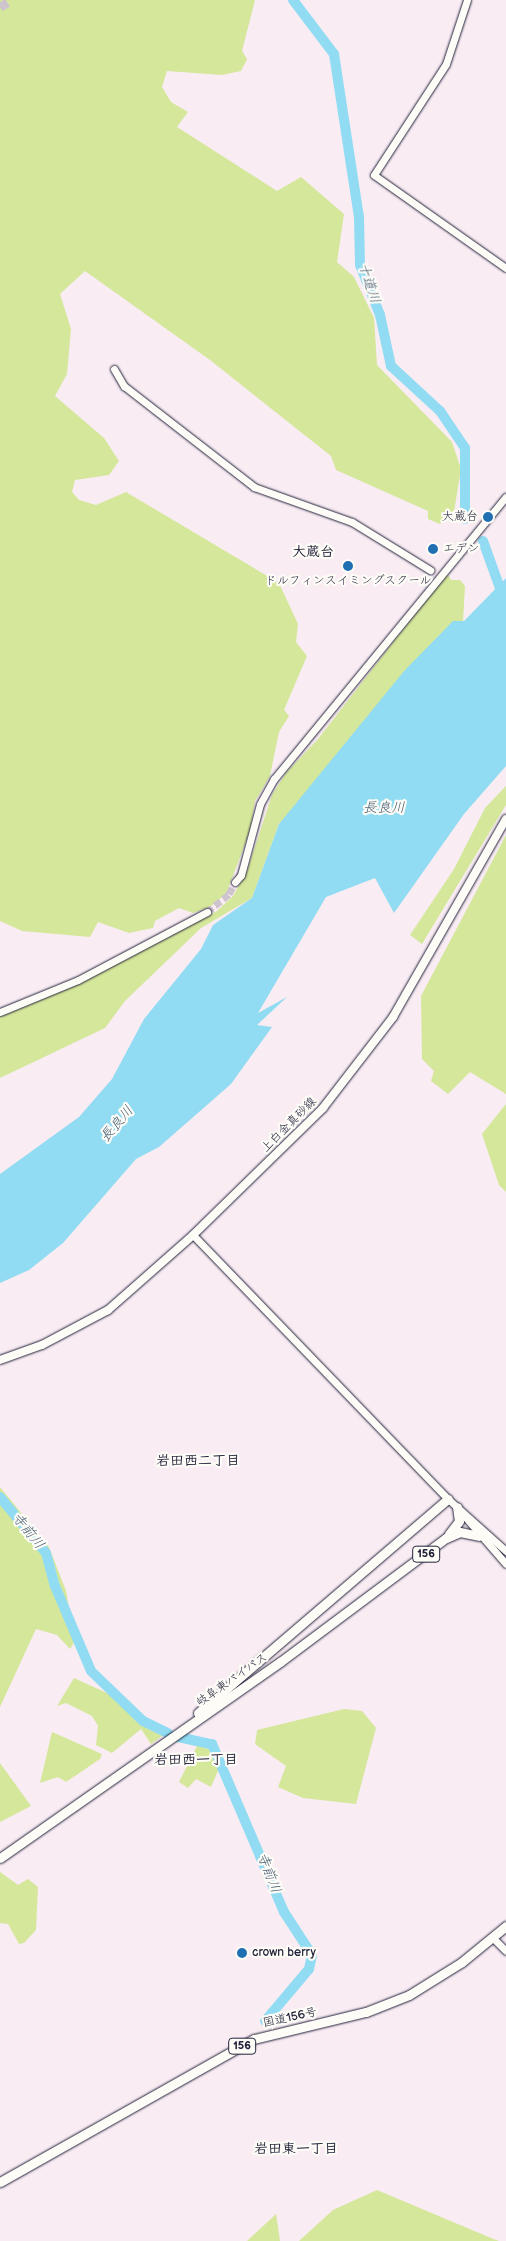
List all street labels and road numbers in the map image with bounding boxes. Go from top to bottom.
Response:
street label: 上白金真砂線 [258,1094,320,1156]
road number: 156 [411,1546,441,1562]
street label: 岐阜東バイパス [193,1650,271,1710]
street label: 国道156号 [262,2005,318,2031]
road number: 156 [227,2038,257,2054]

